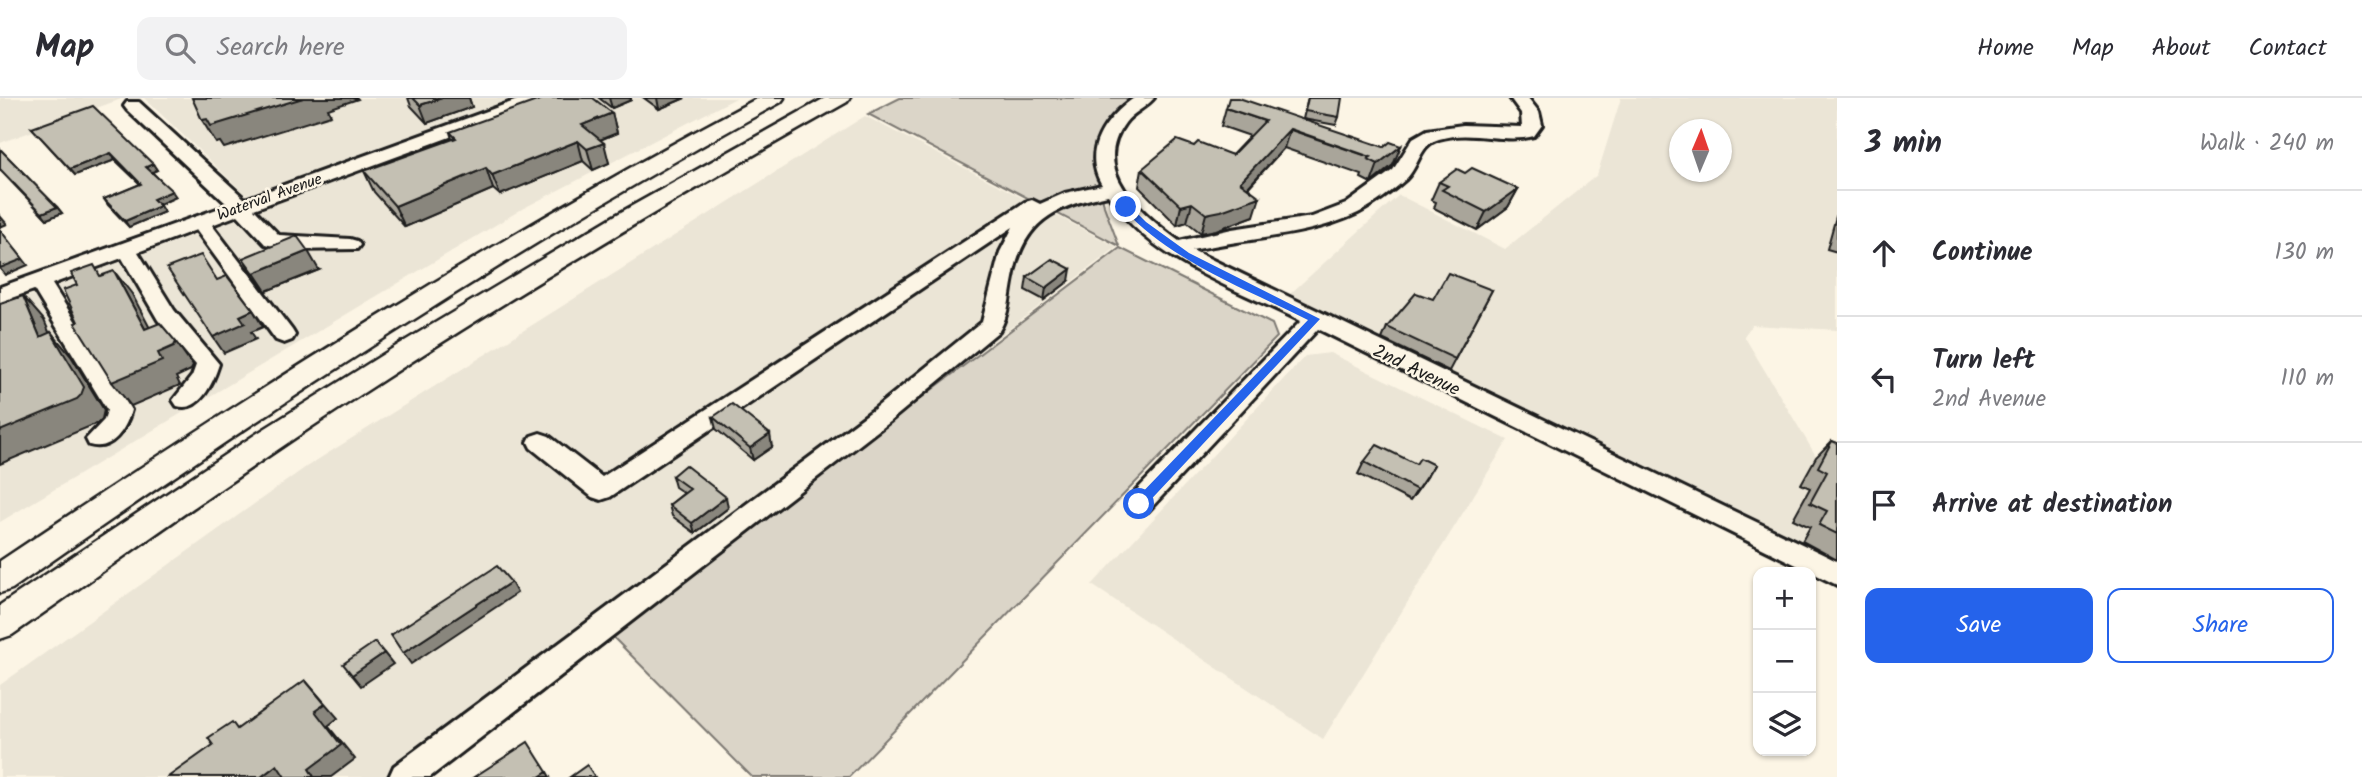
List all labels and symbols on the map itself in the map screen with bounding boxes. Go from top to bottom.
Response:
north arrow [1669,119,1732,182]
street label: Waterval Avenue [213,167,326,228]
route end [1110,191,1141,222]
street label: 2nd Avenue [1367,337,1465,405]
route start [1123,488,1154,519]

